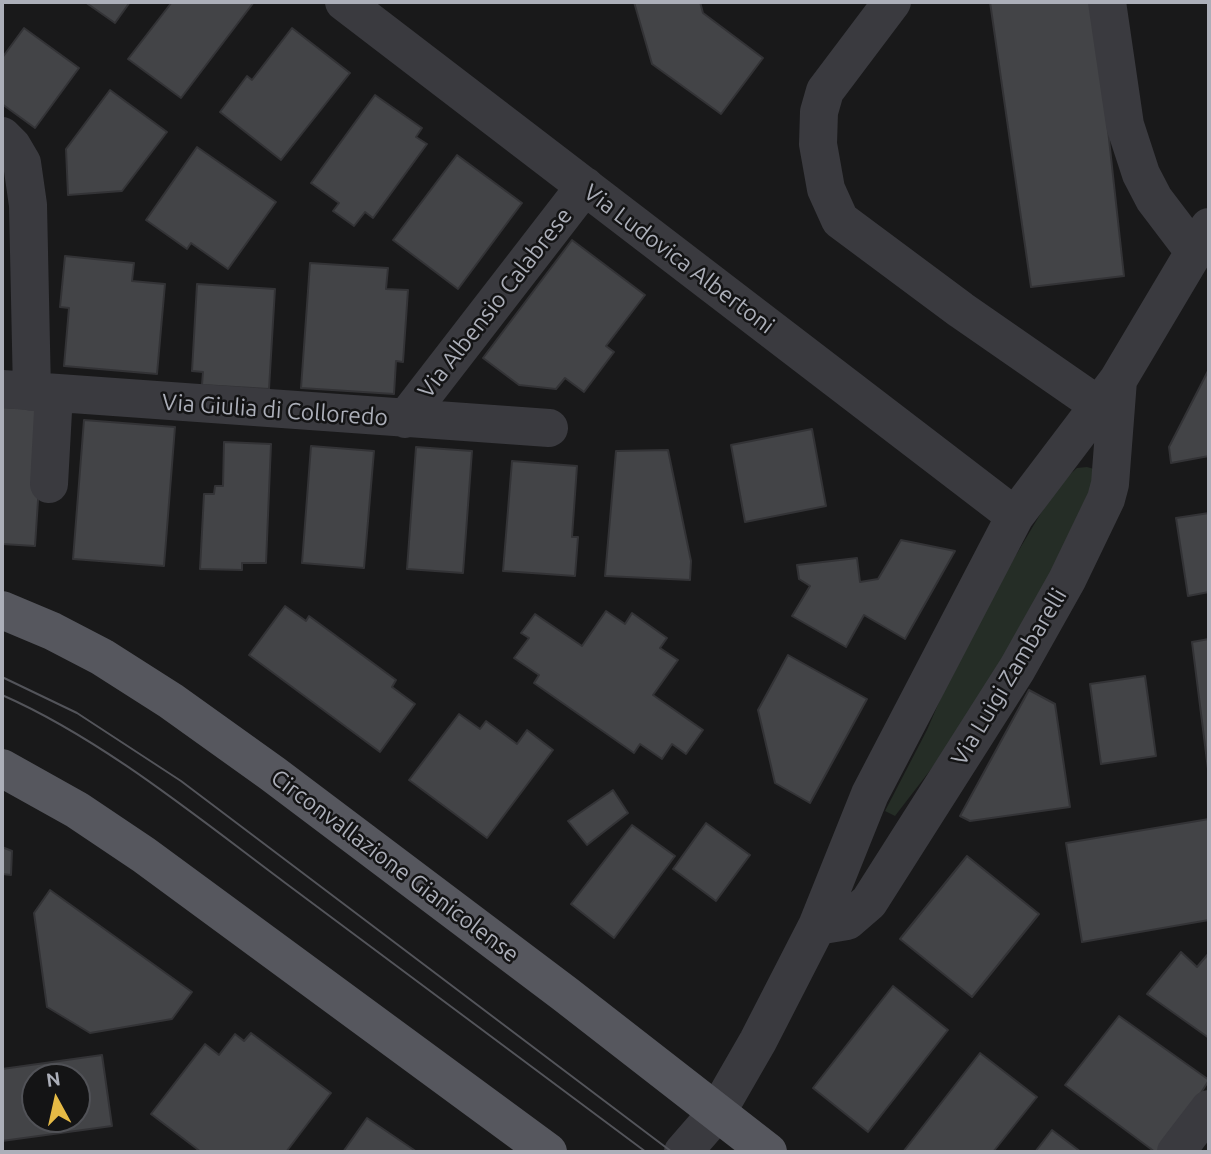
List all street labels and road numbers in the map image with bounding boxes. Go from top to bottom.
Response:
street label: Via Ludovica Albertoni [578,178,780,340]
street label: Via Albensio Calabrese [412,202,578,404]
street label: Via Giulia di Colloredo [161,388,389,432]
street label: Via Luigi Zambarelli [945,584,1073,770]
street label: Circonvallazione Gianicolense [266,764,524,968]

